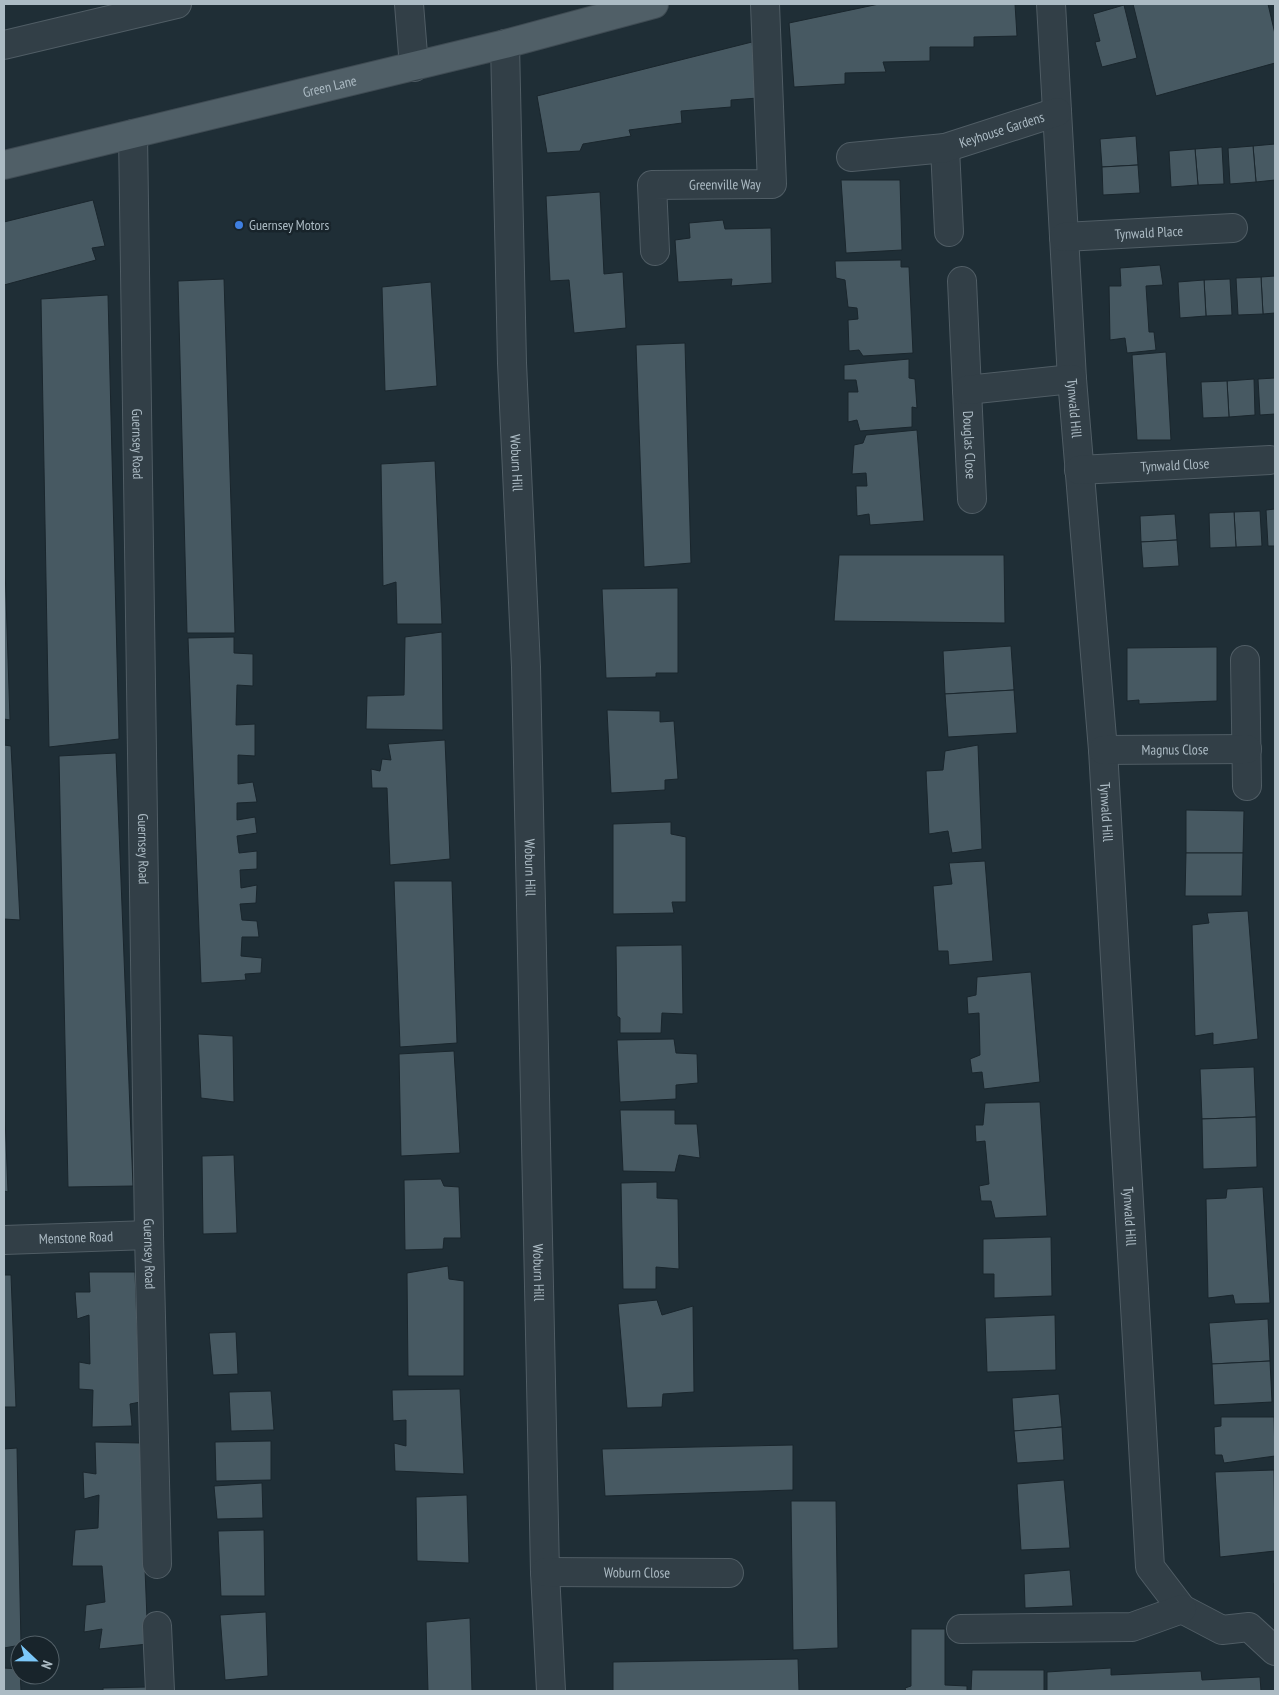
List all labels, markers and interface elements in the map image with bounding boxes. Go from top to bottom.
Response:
street label: Green Lane [301,71,358,102]
street label: Keyhouse Gardens [957,108,1047,152]
street label: Greenville Way [689,175,762,194]
place label: Guernsey Motors [249,216,329,234]
marker: Guernsey Motors [233,219,245,231]
street label: Tynwald Place [1114,222,1184,243]
street label: Tynwald Hill [1063,378,1086,439]
street label: Guernsey Road [128,408,147,479]
street label: Douglas Close [959,410,980,480]
street label: Woburn Hill [506,434,527,493]
street label: Tynwald Close [1140,454,1210,476]
street label: Magnus Close [1142,740,1209,759]
street label: Tynwald Hill [1096,782,1117,843]
street label: Guernsey Road [134,813,153,884]
street label: Woburn Hill [521,839,540,897]
street label: Tynwald Hill [1119,1186,1141,1247]
street label: Guernsey Road [140,1218,159,1289]
street label: Menstone Road [39,1227,113,1248]
street label: Woburn Hill [529,1244,548,1302]
street label: Woburn Close [604,1563,670,1582]
north arrow [10,1635,60,1685]
text: N [37,1658,57,1672]

